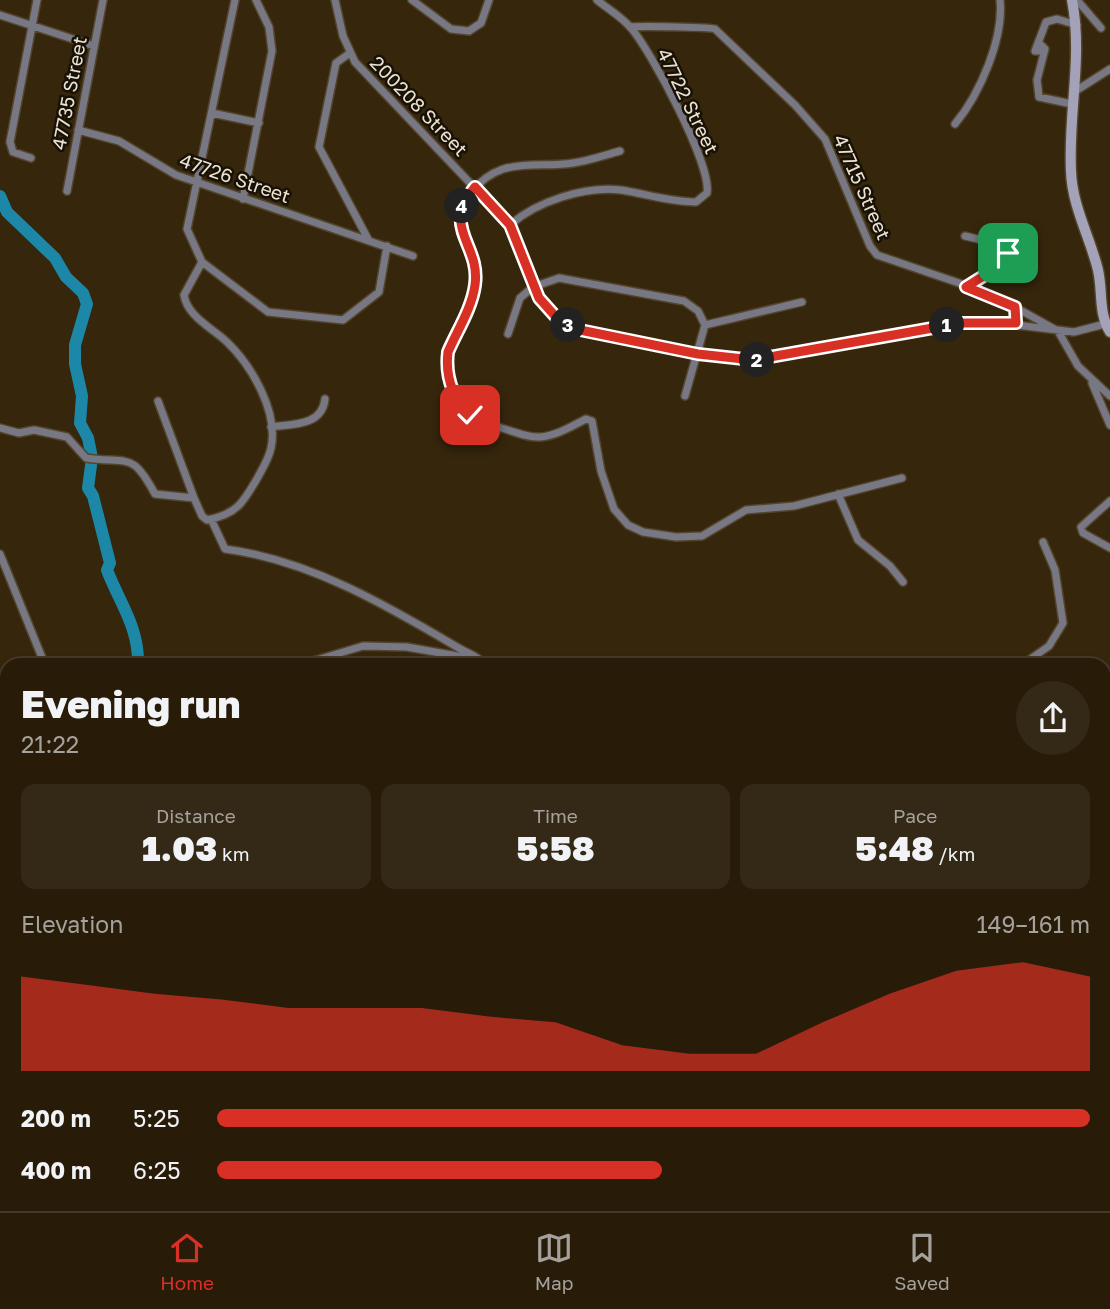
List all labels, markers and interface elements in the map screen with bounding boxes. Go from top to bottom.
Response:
street label: 47735 Street [46,34,91,151]
street label: 47722 Street [653,44,724,157]
street label: 200208 Street [366,51,473,160]
street label: 47715 Street [829,131,896,243]
street label: 47726 Street [177,148,293,207]
pin: 4 [444,188,480,224]
text: 4 [456,194,467,217]
pin [978,223,1038,283]
icon: arrive [989,234,1027,272]
pin: 3 [550,308,586,342]
pin: 1 [930,308,964,342]
text: 3 [562,313,573,336]
text: 1 [942,313,951,336]
pin: 2 [740,342,774,378]
text: 2 [751,348,762,371]
pin [440,385,500,445]
icon: check [451,396,489,434]
text: Evening run [21,681,240,726]
button: share [1016,681,1090,755]
text: 21:22 [21,730,79,758]
text: Distance [156,804,236,827]
text: Time [533,804,578,827]
text: Pace [893,804,937,827]
text: 1.03 [142,827,217,869]
text: 5:58 [516,827,595,869]
text: 5:48 [855,827,934,869]
text: km [217,842,250,865]
text: /km [934,842,975,865]
text: Elevation [21,910,123,938]
text: 149–161 m [976,910,1090,938]
text: 200 m [21,1104,91,1132]
text: 5:25 [133,1104,180,1132]
text: 400 m [21,1156,91,1184]
text: 6:25 [133,1156,181,1184]
tab: Home [160,1229,214,1294]
tab: Map [535,1229,573,1294]
tab: Saved [894,1229,950,1294]

